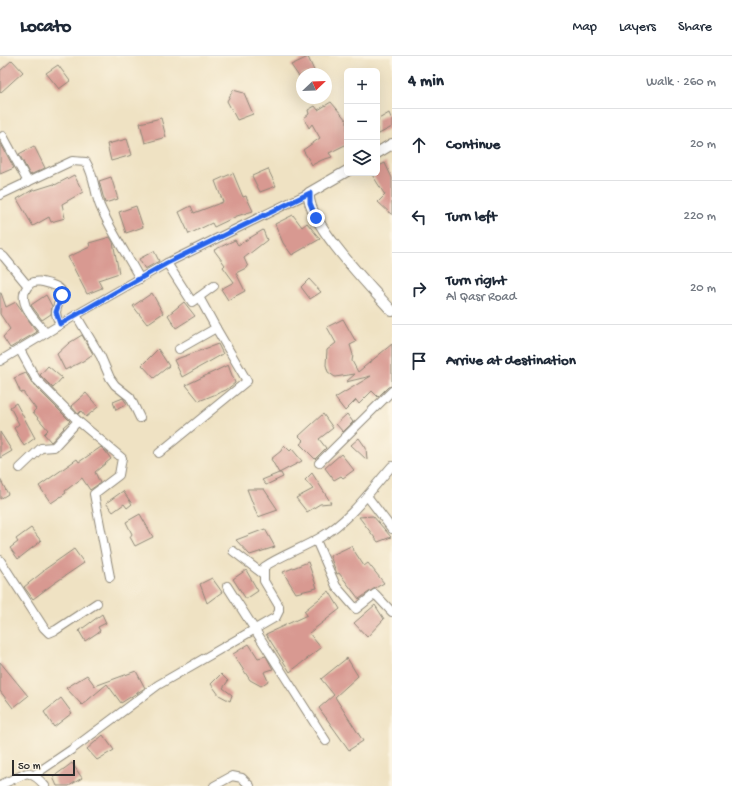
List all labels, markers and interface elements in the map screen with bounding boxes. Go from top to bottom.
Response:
text: Locato [20,16,71,39]
text: Map [573,19,597,36]
text: Layers [619,19,656,36]
text: Share [678,19,712,36]
north arrow [296,68,332,104]
map controls [344,68,380,176]
button: + [344,68,380,104]
text: 4 min [408,72,444,92]
text: Walk · 260 m [646,75,716,90]
button: − [344,104,380,140]
icon: ahead [408,134,430,156]
text: Continue [446,136,500,154]
text: 20 m [690,137,716,152]
button: layers [344,140,380,176]
icon: left [408,206,430,228]
text: Turn left [446,208,497,226]
route end [307,209,325,227]
text: 220 m [684,209,716,224]
text: Turn right [446,272,506,290]
icon: right [408,278,430,300]
text: 20 m [690,281,716,296]
route start [53,286,71,304]
text: Al Qasr Road [446,290,516,305]
icon: arrive [408,350,430,372]
text: Arrive at destination [446,352,576,370]
scale bar [12,758,75,777]
text: 50 m [18,761,40,773]

